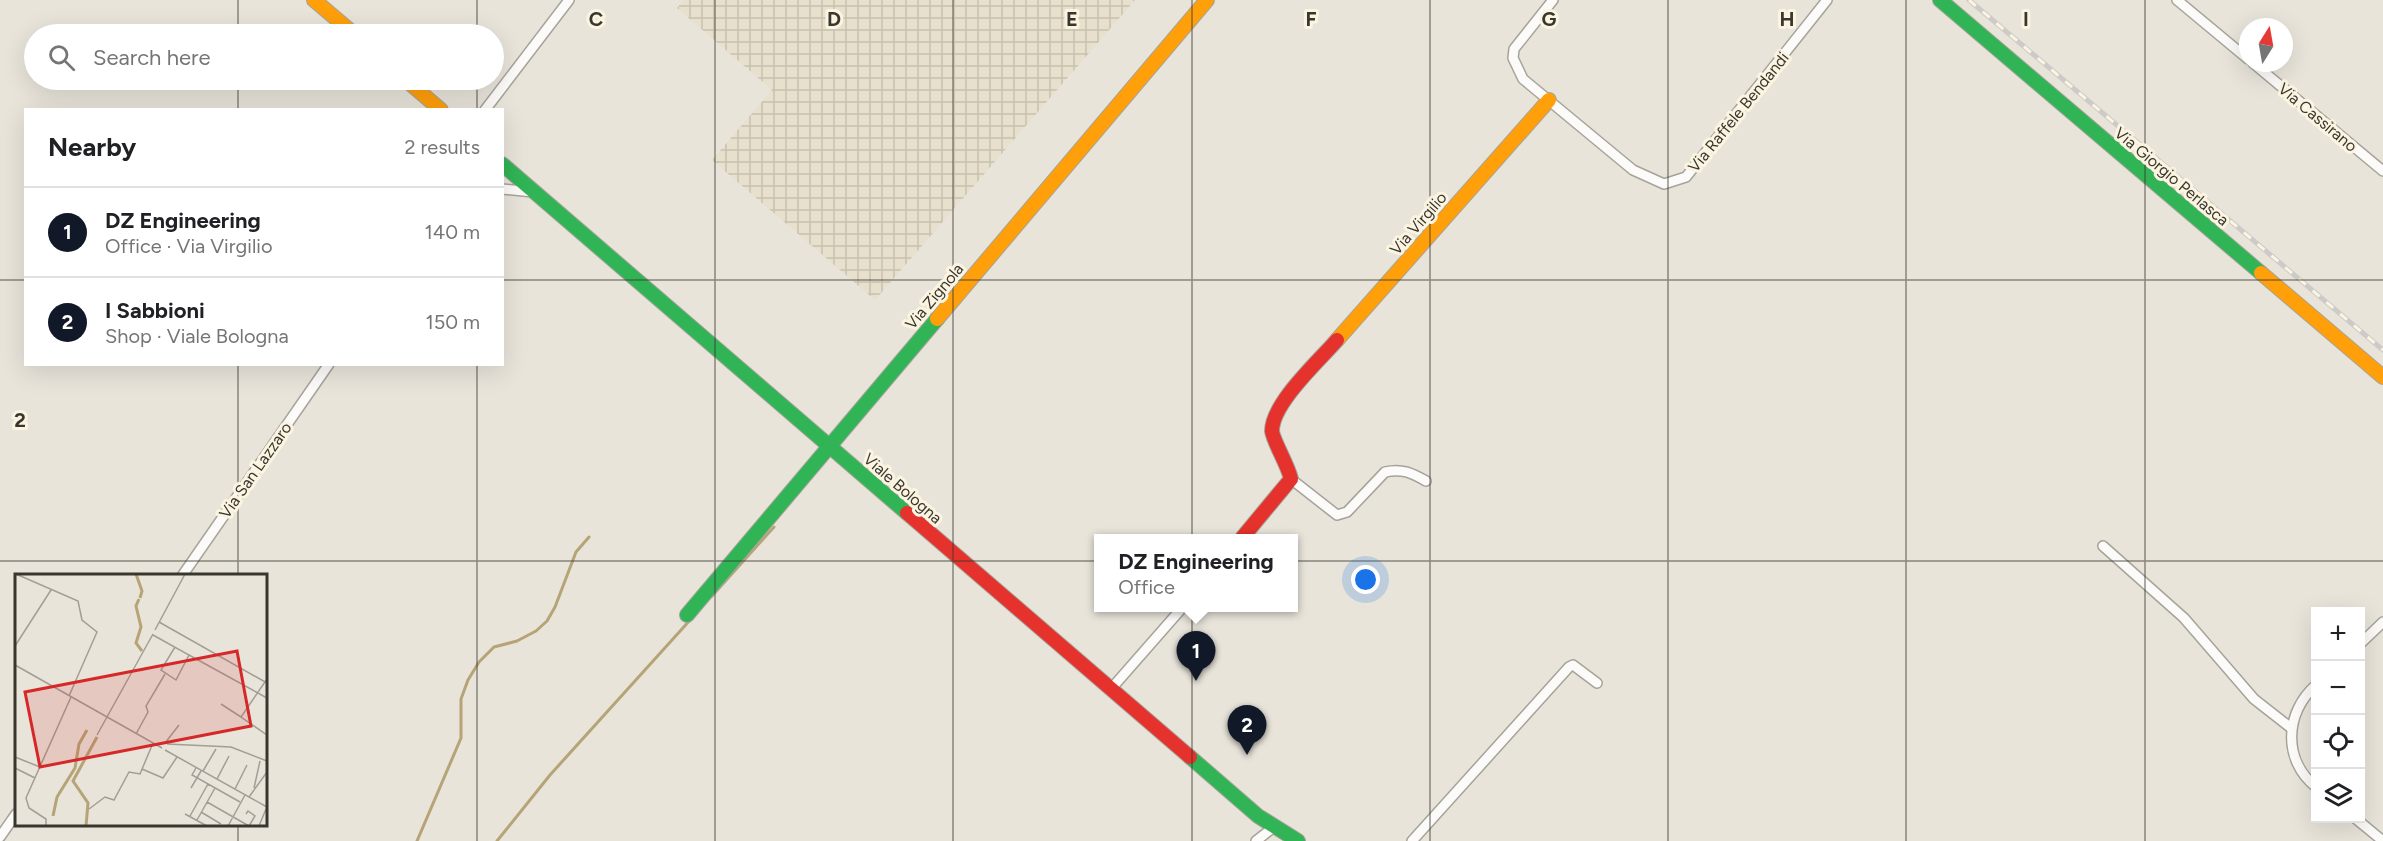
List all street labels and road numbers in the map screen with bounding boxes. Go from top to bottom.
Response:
street label: Via Raffele Bendandi [1684,49,1793,176]
street label: Via Cassirano [2274,79,2361,156]
street label: Via Giorgio Perlasca [2111,123,2233,230]
street label: Via Virgilio [1386,188,1451,259]
street label: Via Zignola [901,260,967,333]
street label: Via San Lazzaro [215,419,296,522]
street label: Viale Bologna [860,449,946,528]

